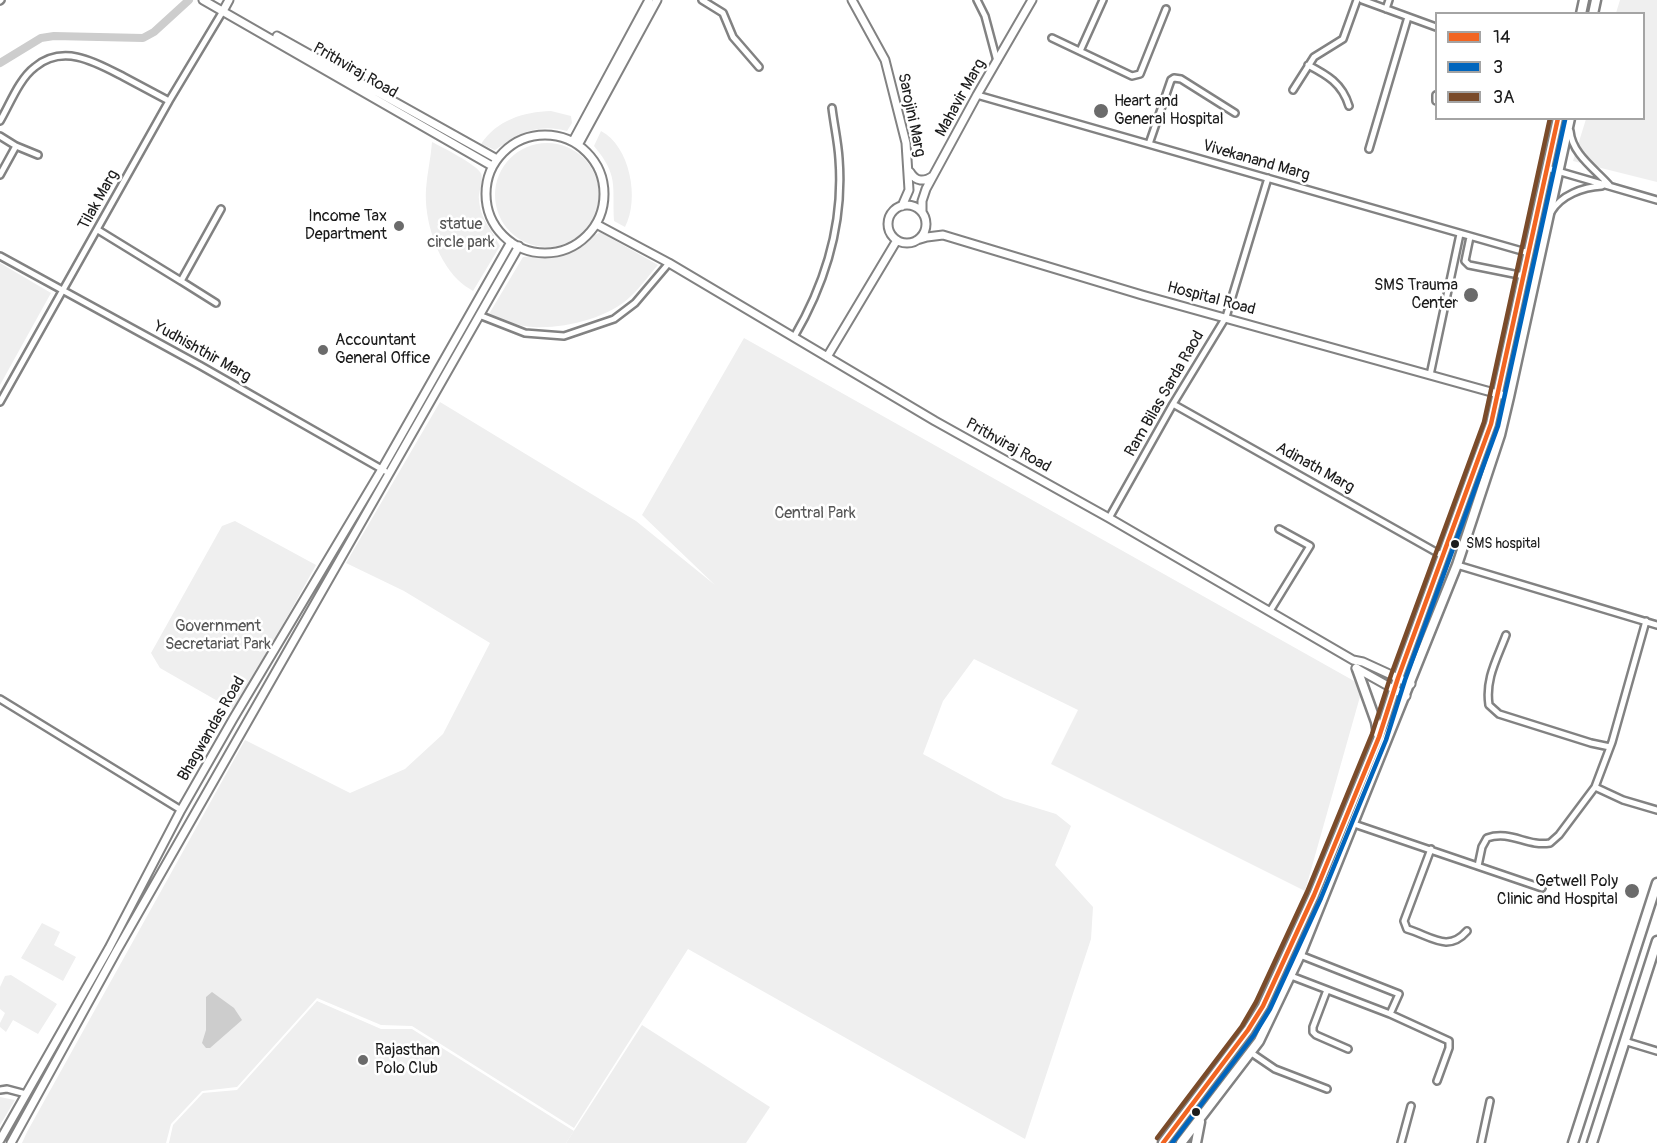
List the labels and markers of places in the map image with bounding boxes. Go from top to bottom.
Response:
place label: Heart and General Hospital [1114,92,1224,130]
marker: Heart and General Hospital [1092,102,1110,120]
place label: Income Tax Department [305,207,387,245]
marker: Income Tax Department [392,219,406,233]
place label: SMS Trauma Center [1374,276,1458,314]
marker: SMS Trauma Center [1462,286,1480,304]
place label: Accountant General Office [335,331,430,369]
marker: Accountant General Office [316,343,330,357]
place label: SMS hospital [1466,536,1540,552]
marker: SMS hospital [1449,538,1461,550]
place label: Getwell Poly Clinic and Hospital [1497,872,1618,910]
marker: Getwell Poly Clinic and Hospital [1623,882,1641,900]
place label: Rajasthan Polo Club [375,1041,440,1079]
marker: Rajasthan Polo Club [356,1053,370,1067]
unlabelled marker [1190,1106,1202,1118]

